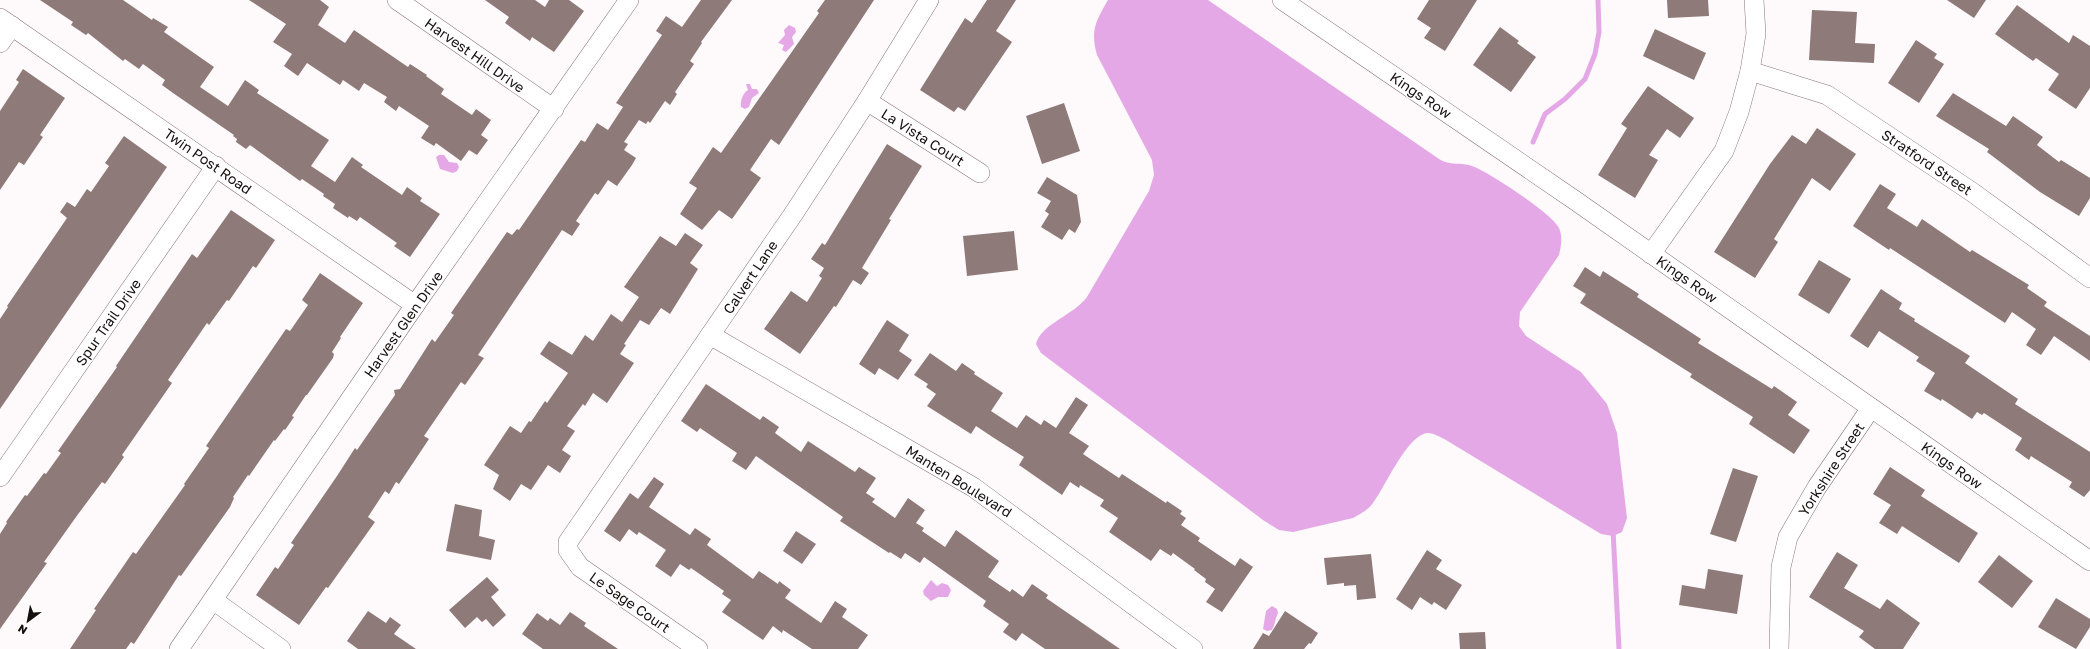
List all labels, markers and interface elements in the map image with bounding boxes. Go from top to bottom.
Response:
street label: Harvest Hill Drive [422,14,528,96]
street label: Kings Row [1387,68,1455,122]
street label: La Vista Court [878,105,968,169]
street label: Twin Post Road [161,125,255,197]
street label: Stratford Street [1879,126,1975,198]
street label: Calvert Lane [719,237,781,317]
street label: Kings Row [1653,252,1721,306]
street label: Harvest Glen Drive [360,268,446,380]
street label: Spur Trail Drive [72,275,144,369]
street label: Yorkshire Street [1795,419,1867,519]
street label: Kings Row [1918,438,1986,492]
street label: Manten Boulevard [903,441,1015,521]
street label: Le Sage Court [587,568,673,636]
north arrow [8,601,48,641]
text: N [15,622,29,638]

